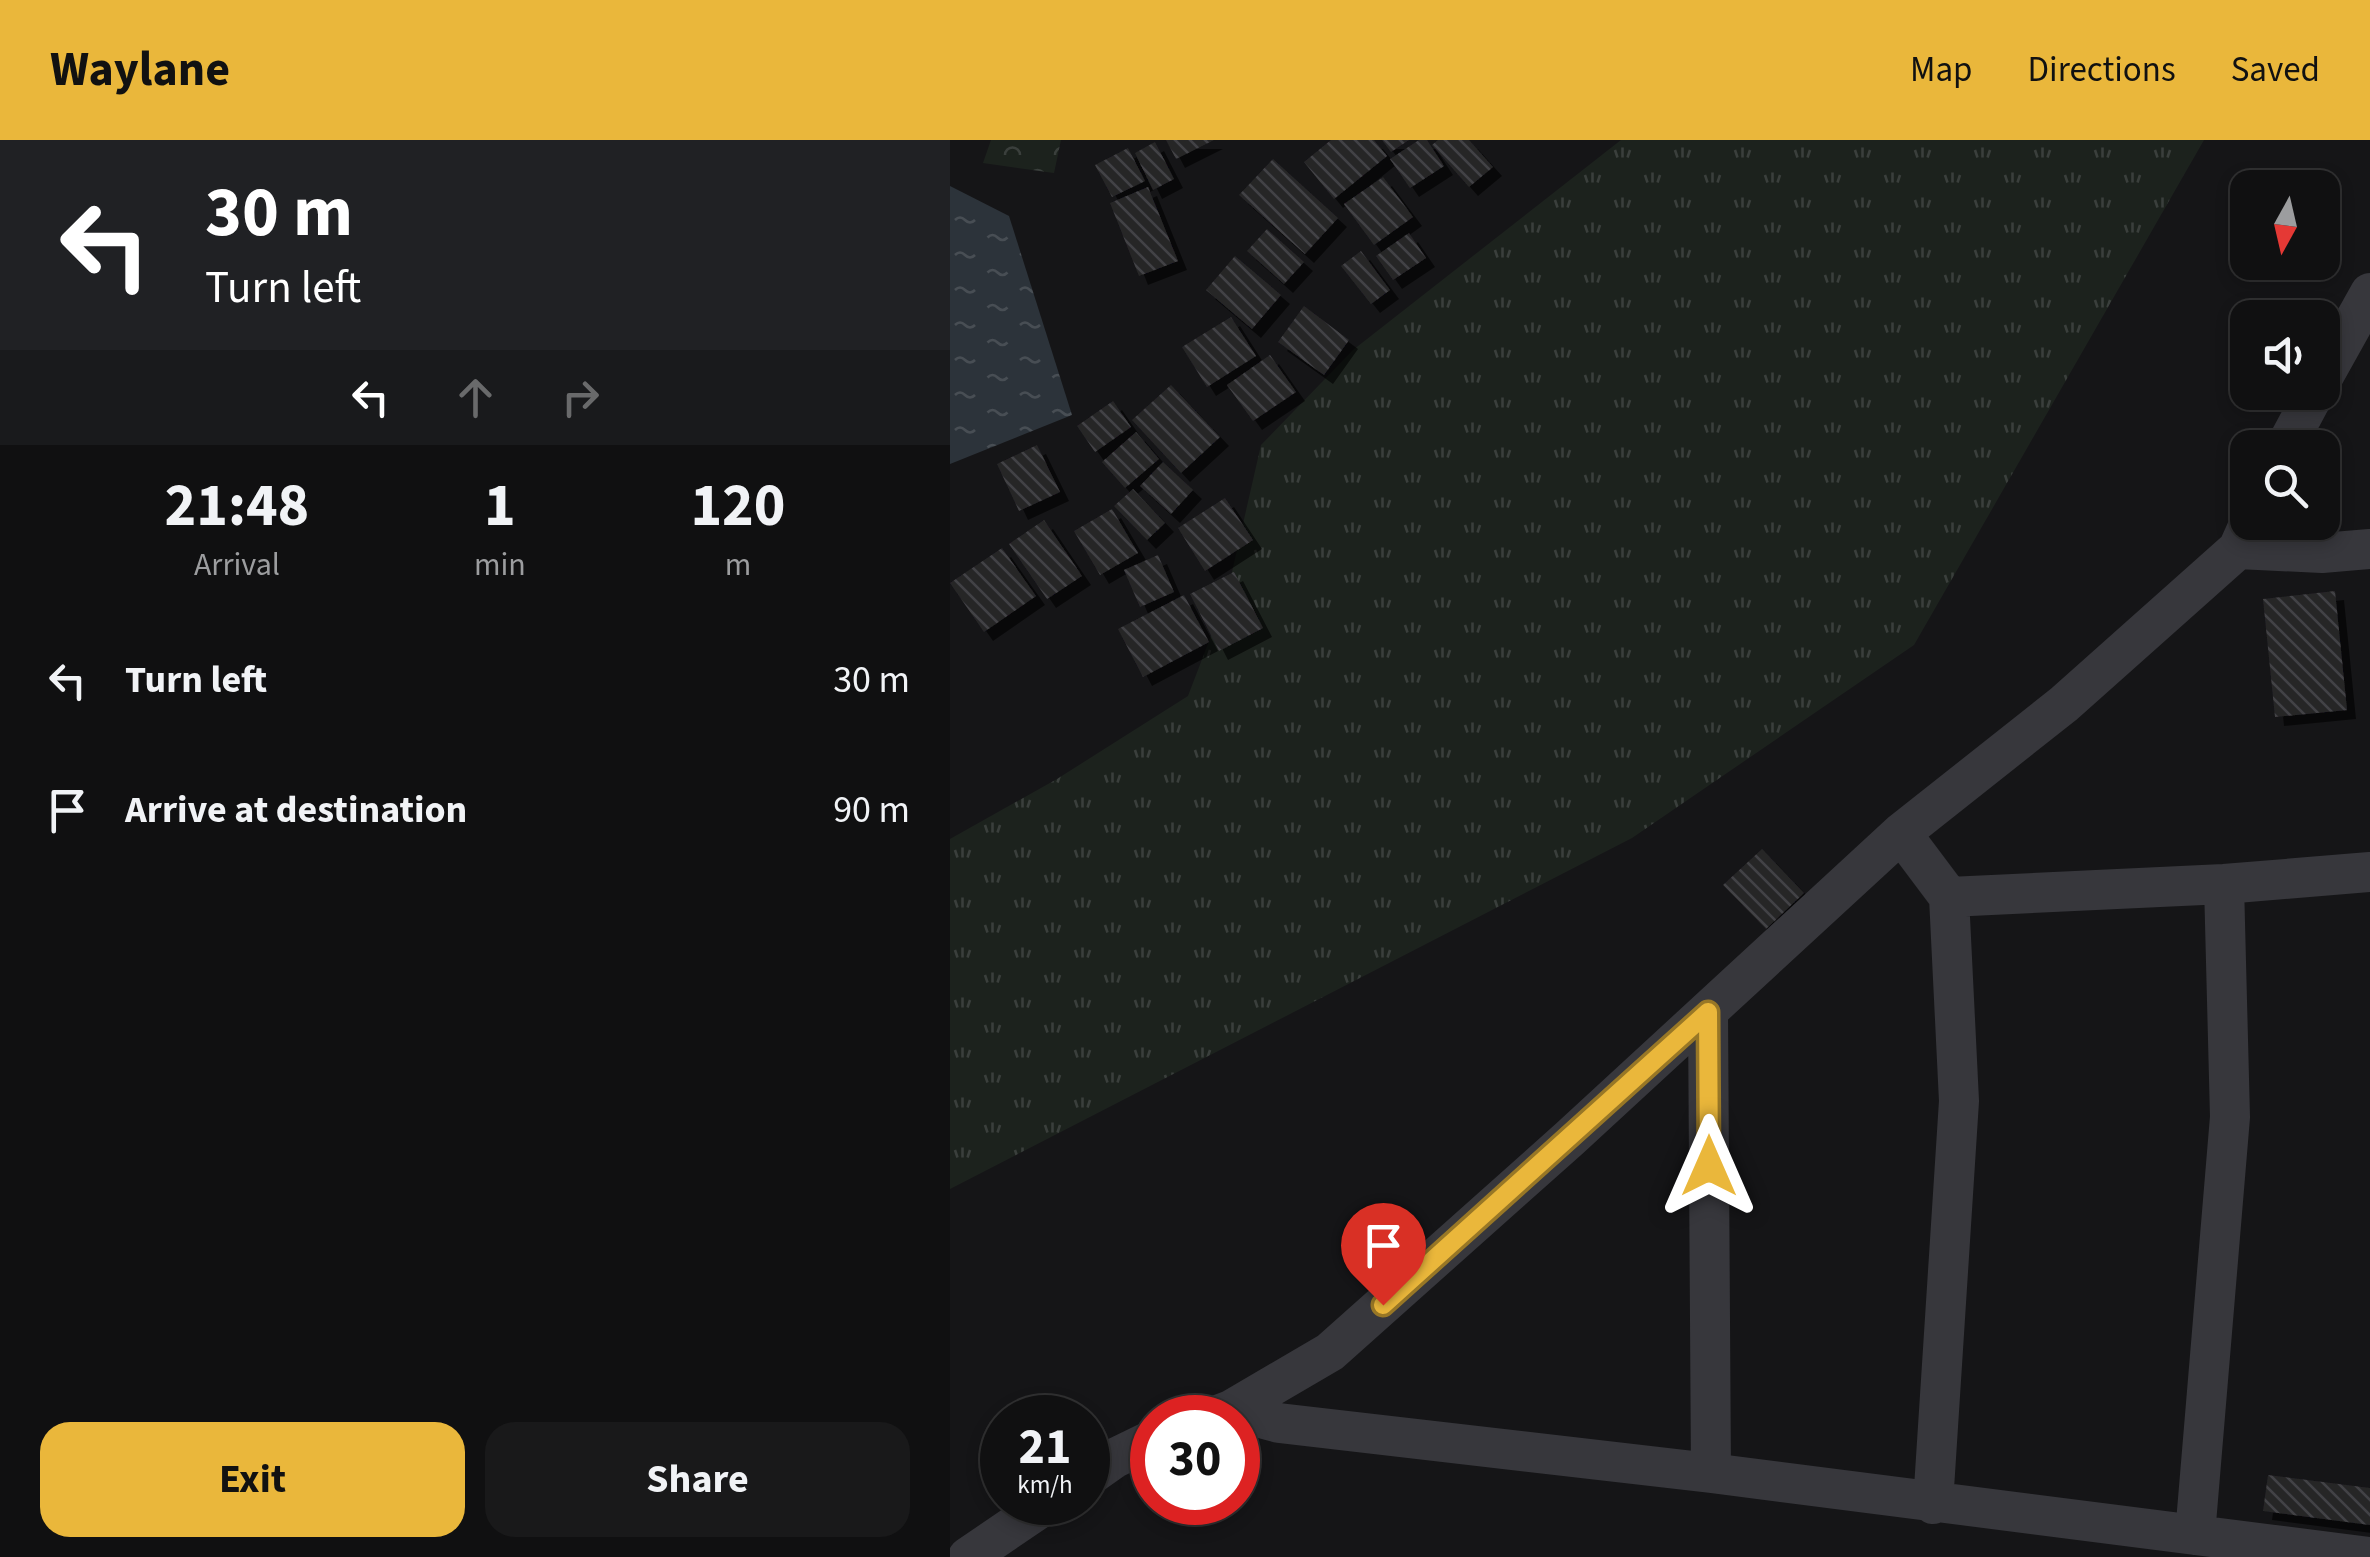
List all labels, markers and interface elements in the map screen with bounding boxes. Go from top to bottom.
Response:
text: Waylane [50,36,230,104]
text: Map [1910,45,1973,95]
text: Directions [2028,45,2176,95]
text: Saved [2231,45,2320,95]
text: 30 m [205,163,353,263]
north arrow [2230,170,2340,280]
map controls [2230,170,2340,540]
icon: left [40,180,170,310]
text: Turn left [205,256,361,320]
button: sound [2230,300,2340,410]
icon: left [343,370,398,425]
icon: ahead [448,370,503,425]
icon: right [553,370,608,425]
button: search [2230,430,2340,540]
text: 21:48 [165,464,309,549]
text: 1 [484,464,516,549]
text: 120 [690,464,785,549]
text: Arrival [194,542,280,588]
text: min [474,542,526,588]
text: m [725,542,751,588]
icon: left [40,653,95,708]
text: Turn left [125,653,267,707]
text: 30 m [833,653,910,707]
icon: arrive [40,783,95,838]
text: Arrive at destination [125,783,467,837]
text: 90 m [833,783,910,837]
position arrow [1657,1114,1761,1218]
pin [1341,1203,1426,1306]
icon: arrive [1356,1218,1411,1273]
speed limit sign: 30 [1130,1395,1260,1525]
text: 21 [1019,1412,1071,1483]
button: Exit [40,1422,465,1537]
button: Share [485,1422,910,1537]
text: km/h [1017,1467,1073,1503]

